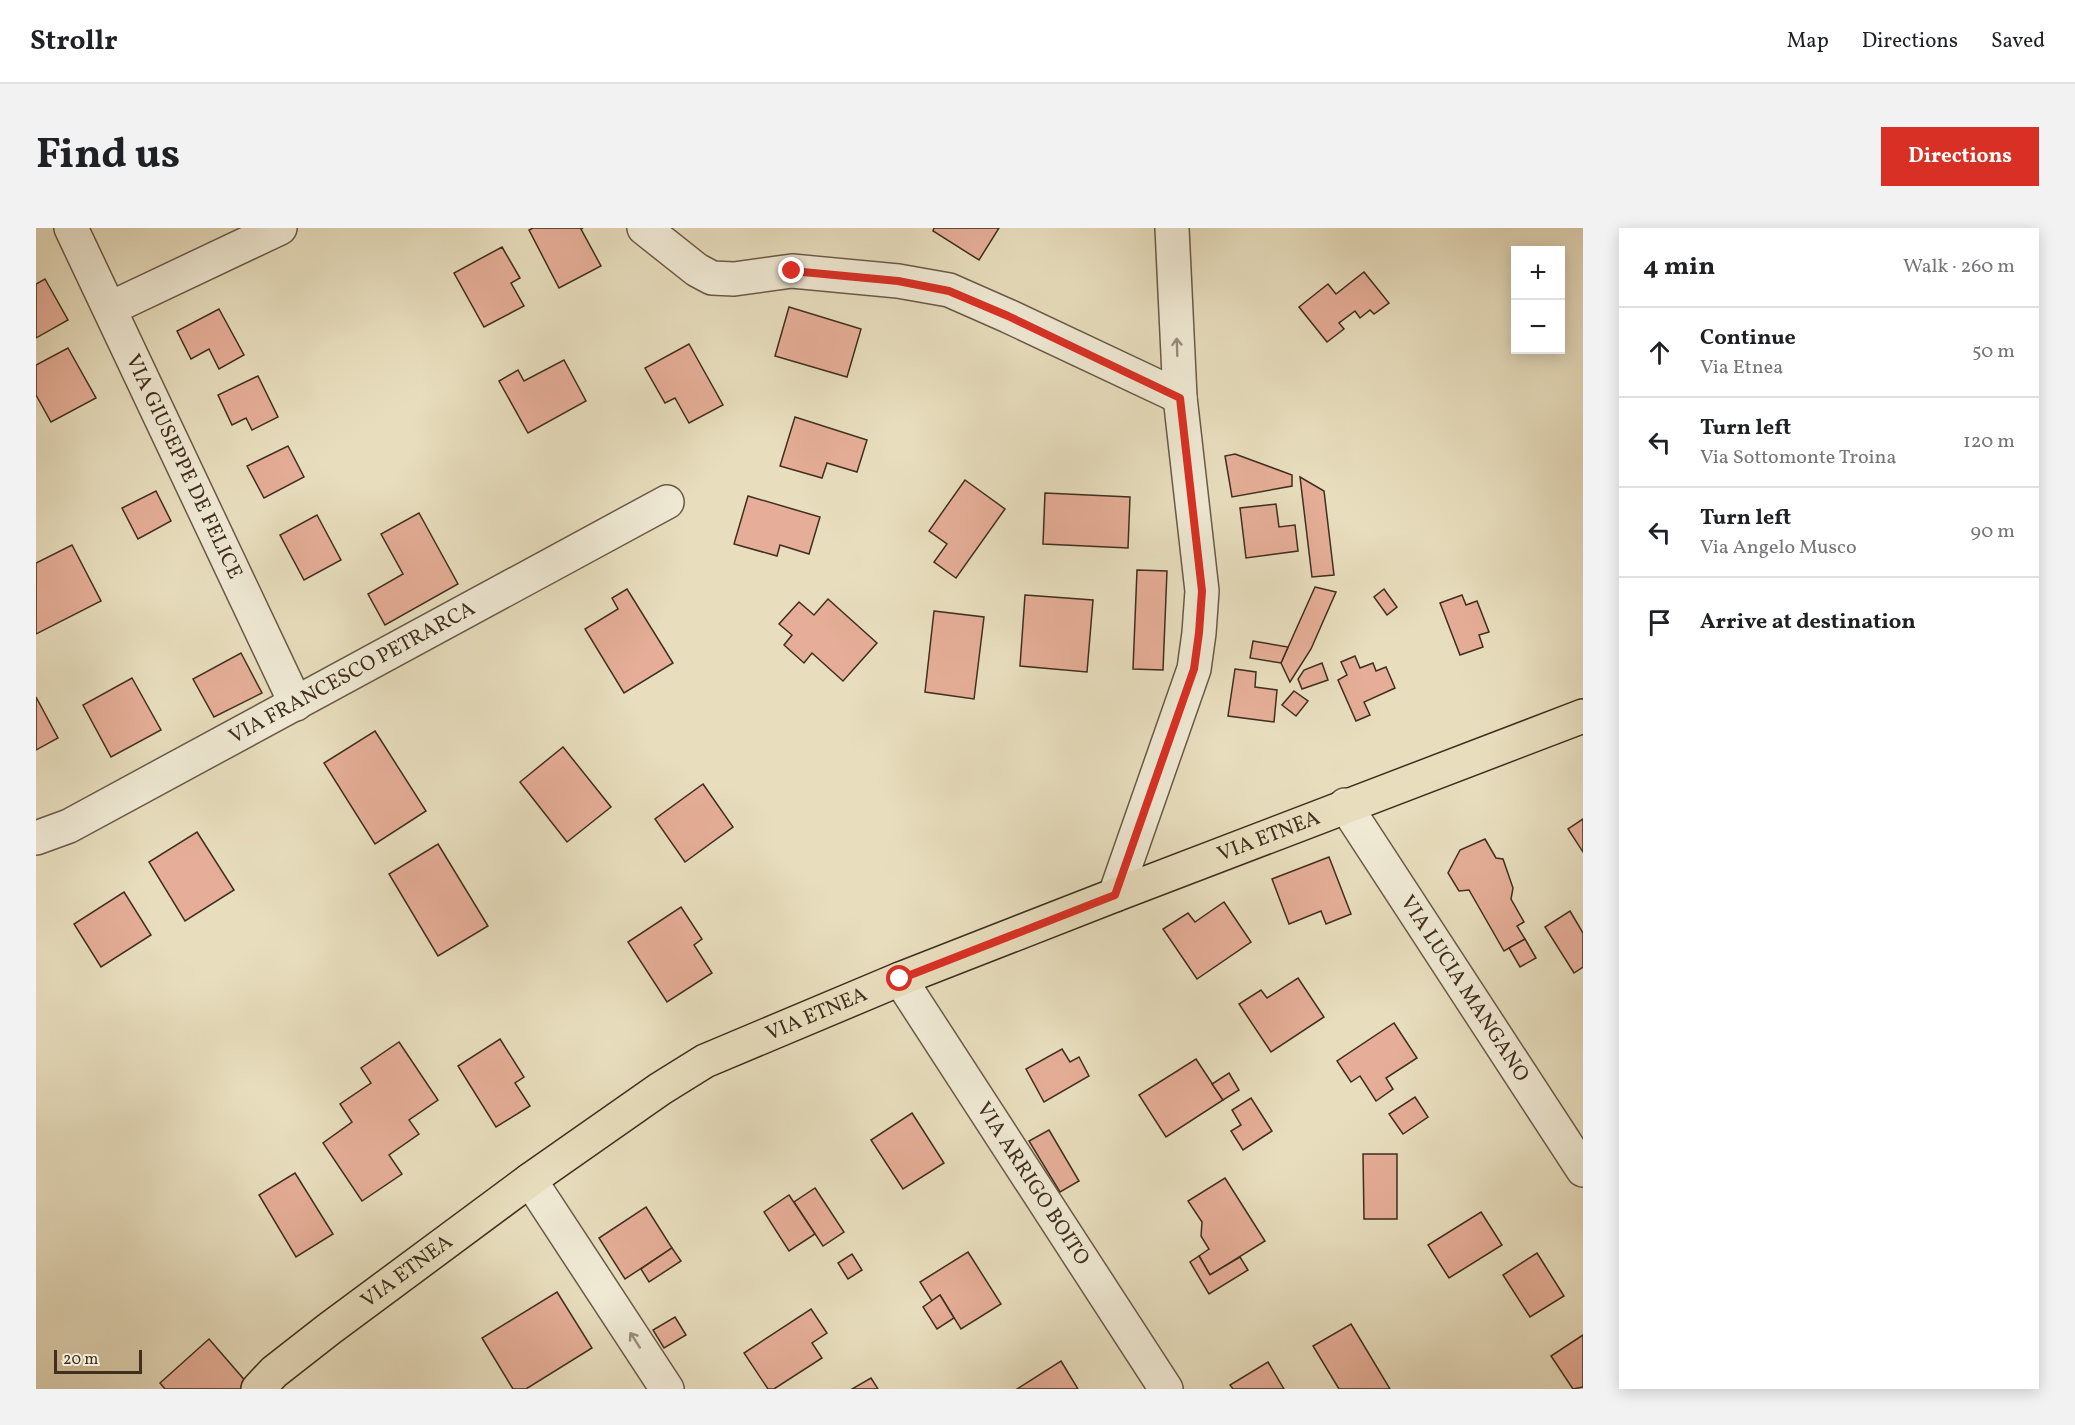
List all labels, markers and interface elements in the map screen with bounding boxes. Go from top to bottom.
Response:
text: Strollr [30,22,118,61]
text: Map [1787,27,1829,56]
text: Directions [1862,27,1958,56]
text: Saved [1991,27,2045,56]
text: Find us [36,127,180,186]
button: Directions [1881,127,2039,186]
map controls [1511,246,1565,354]
button: + [1511,246,1565,300]
text: 4 min [1643,249,1715,285]
text: Walk · 260 m [1903,253,2015,281]
route end [778,257,804,283]
button: − [1511,300,1565,354]
text: Continue [1700,323,1796,354]
icon: ahead [1643,336,1676,369]
one-way arrow [1172,338,1183,358]
text: 50 m [1972,338,2015,366]
street label: VIA GIUSEPPE DE FELICE [118,350,249,584]
text: Via Etnea [1700,354,1783,382]
text: Turn left [1700,413,1791,444]
icon: left [1643,426,1676,459]
text: 120 m [1963,428,2015,456]
text: Via Sottomonte Troina [1700,444,1896,472]
text: Turn left [1700,503,1791,534]
icon: left [1643,516,1676,549]
text: 90 m [1971,518,2015,546]
text: Via Angelo Musco [1700,534,1857,562]
street label: VIA FRANCESCO PETRARCA [224,594,480,751]
icon: arrive [1643,606,1676,639]
text: Arrive at destination [1700,607,1916,638]
street label: VIA ETNEA [1213,803,1324,869]
street label: VIA LUCIA MANGANO [1393,889,1536,1087]
route start [886,965,912,991]
street label: VIA ETNEA [761,980,872,1048]
street label: VIA ARRIGO BOITO [969,1096,1097,1271]
street label: VIA ETNEA [355,1228,459,1315]
one-way arrow [629,1332,641,1349]
scale bar [54,1347,142,1374]
text: 20 m [63,1349,98,1371]

